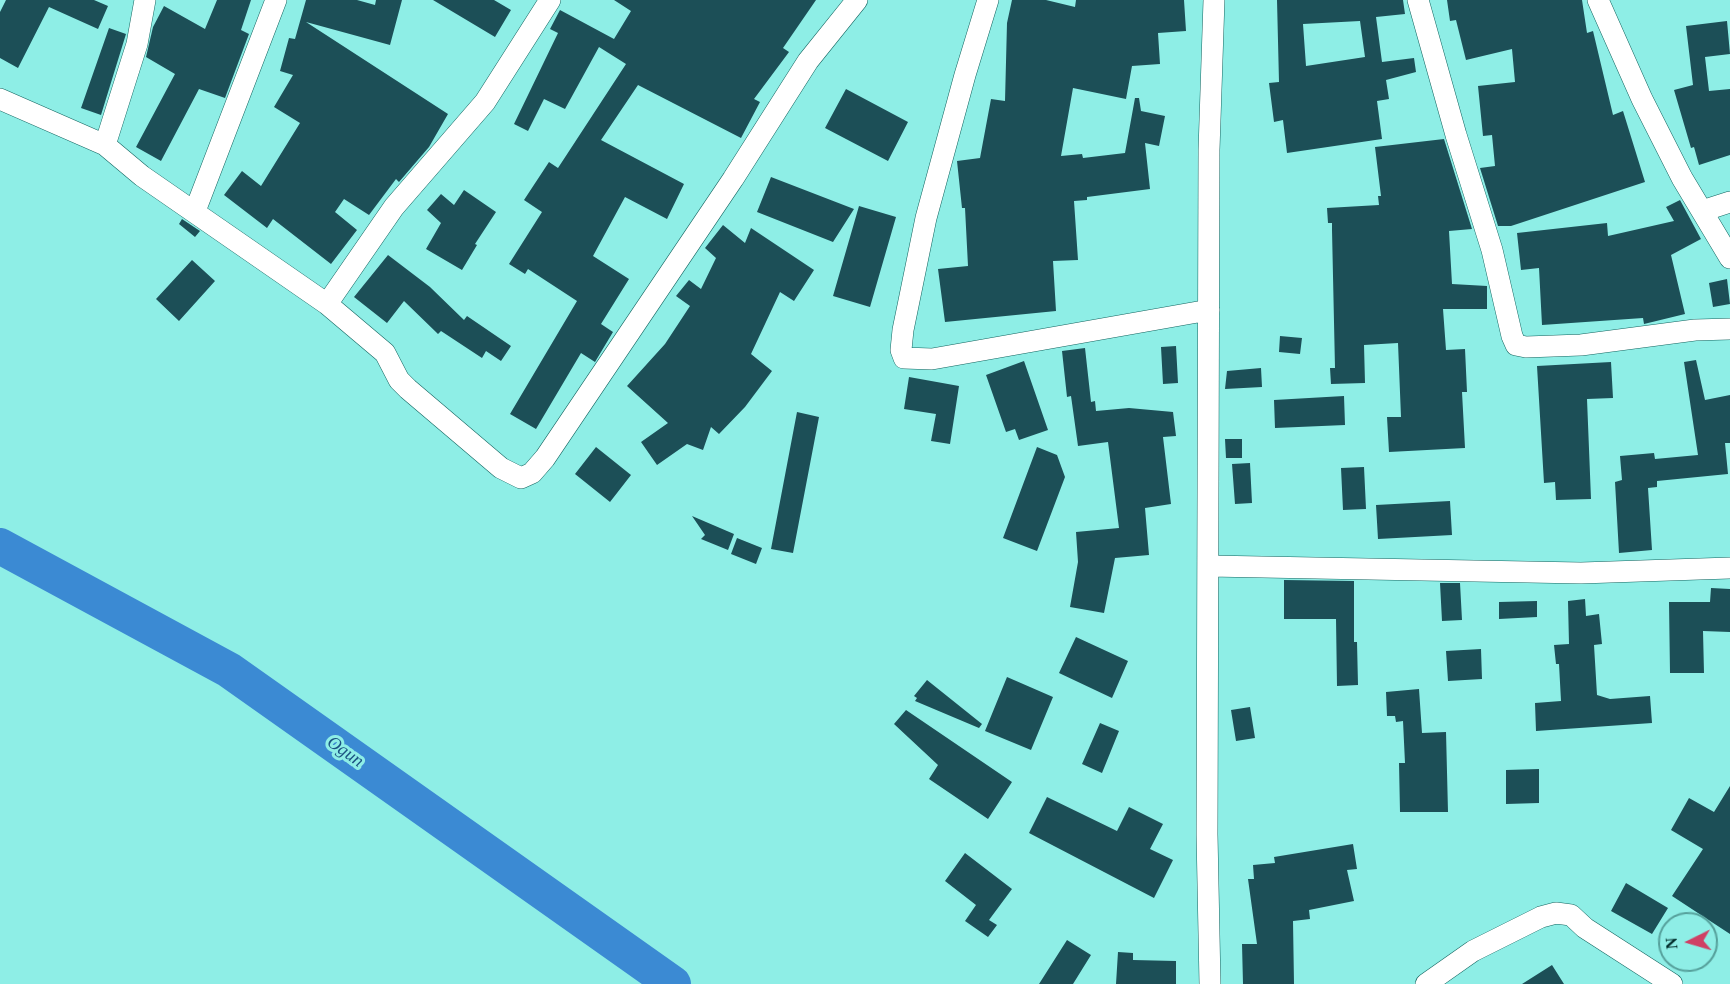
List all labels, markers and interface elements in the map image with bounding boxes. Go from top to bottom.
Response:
water label: Ogun [322,732,368,772]
north arrow [1658,912,1718,972]
text: N [1663,937,1681,950]

